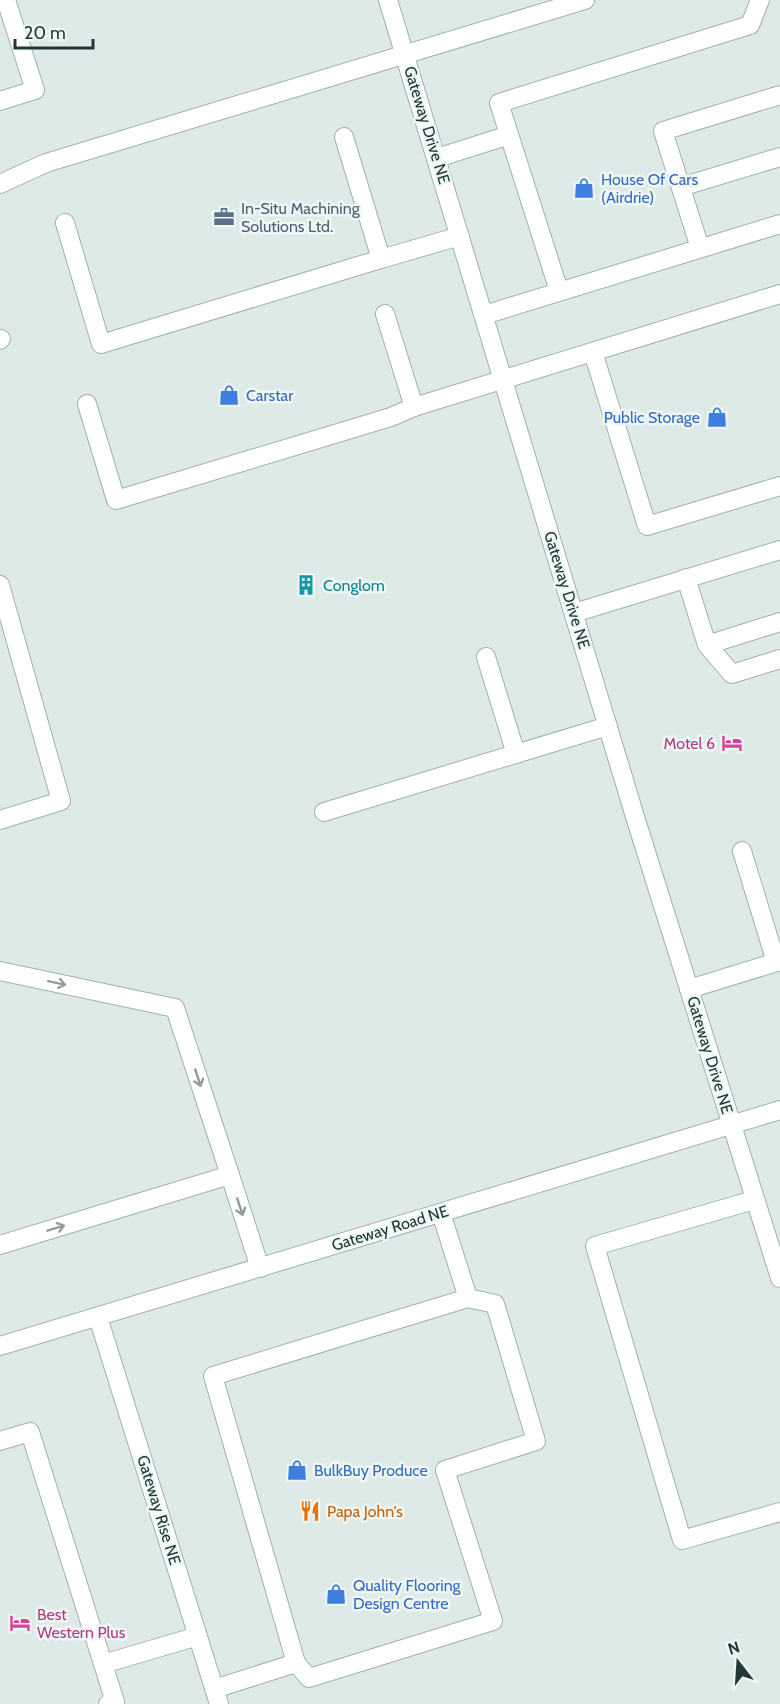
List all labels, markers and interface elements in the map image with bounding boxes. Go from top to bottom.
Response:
scale bar [15,12,93,50]
text: 20 m [24,22,66,44]
street label: Gateway Drive NE [400,64,454,186]
place label: House Of Cars (Airdrie) [601,170,698,207]
shop icon: House Of Cars (Airdrie) [572,176,596,200]
place label: In-Situ Machining Solutions Ltd. [241,199,361,236]
office icon: In-Situ Machining Solutions Ltd. [212,205,236,229]
shop icon: Carstar [217,383,241,407]
place label: Carstar [246,386,294,405]
shop icon: Public Storage [705,405,729,429]
place label: Public Storage [604,408,700,427]
street label: Gateway Drive NE [540,529,594,651]
building icon: Conglom [294,573,318,597]
place label: Conglom [323,576,385,595]
hotel icon: Motel 6 [720,731,744,755]
place label: Motel 6 [664,734,715,753]
one-way arrow [47,978,67,989]
street label: Gateway Drive NE [683,994,737,1116]
one-way arrow [194,1068,205,1087]
one-way arrow [236,1197,247,1216]
street label: Gateway Road NE [329,1201,451,1255]
one-way arrow [46,1222,65,1233]
street label: Gateway Rise NE [133,1453,185,1567]
shop icon: BulkBuy Produce [285,1458,309,1482]
place label: BulkBuy Produce [314,1461,428,1480]
restaurant icon: Papa John's [298,1499,322,1523]
place label: Papa John's [327,1502,403,1521]
place label: Quality Flooring Design Centre [353,1576,462,1613]
shop icon: Quality Flooring Design Centre [324,1582,348,1606]
place label: Best Western Plus [37,1605,126,1642]
hotel icon: Best Western Plus [8,1611,32,1635]
north arrow [708,1632,768,1692]
text: N [726,1637,742,1659]

